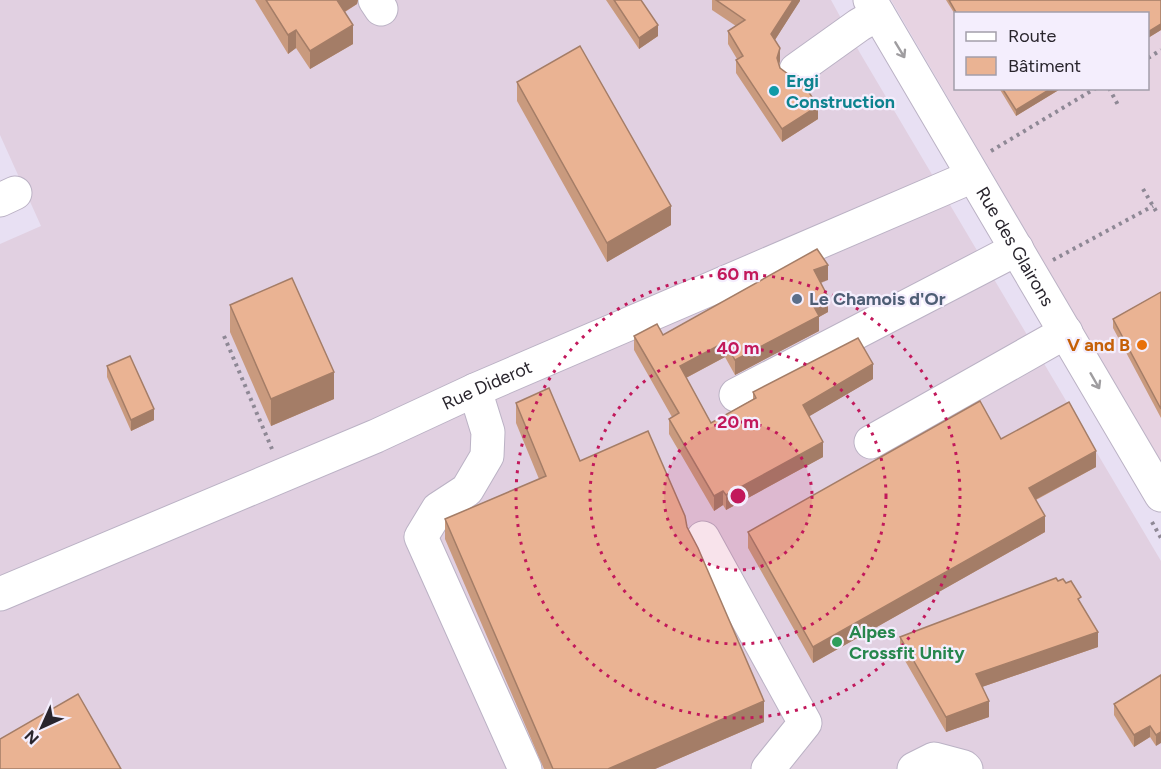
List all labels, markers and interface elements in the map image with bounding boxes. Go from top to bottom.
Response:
legend [954,12,1149,90]
text: Route [1008,25,1057,47]
one-way arrow [894,41,906,58]
text: Bâtiment [1008,55,1081,77]
place label: Ergi Construction [786,70,895,113]
marker: Ergi Construction [767,84,781,98]
street label: Rue des Glairons [971,183,1059,310]
text: 60 m [717,263,759,285]
place label: Le Chamois d'Or [809,288,946,310]
marker: Le Chamois d'Or [790,292,804,306]
place label: V and B [1067,334,1130,356]
text: 40 m [716,337,760,359]
marker: V and B [1135,338,1149,352]
street label: Rue Diderot [439,356,536,415]
one-way arrow [1089,372,1101,389]
text: 20 m [717,411,759,433]
centre of rings [728,486,748,506]
place label: Alpes Crossfit Unity [849,621,965,664]
marker: Alpes Crossfit Unity [830,635,844,649]
north arrow [12,697,72,757]
text: N [21,726,43,748]

